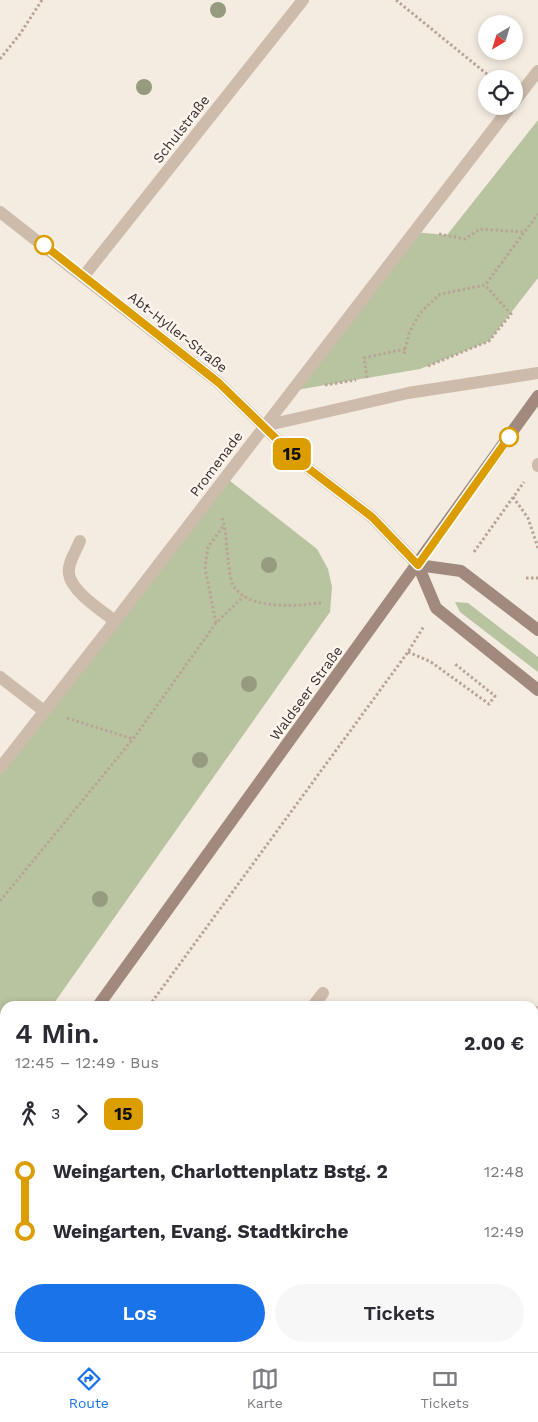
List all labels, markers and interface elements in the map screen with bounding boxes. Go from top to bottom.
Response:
north arrow [478,15,522,60]
map controls [478,15,523,115]
button: locate [478,70,523,115]
street label: Schulstraße [150,92,212,166]
unlabelled marker [34,235,54,255]
street label: Abt-Hyller-Straße [125,288,231,376]
unlabelled marker [499,427,519,447]
street label: Promenade [186,428,246,500]
line badge: 15 [270,438,314,470]
text: 15 [283,443,301,464]
street label: Waldseer Straße [266,643,346,743]
text: 4 Min. [15,1017,99,1050]
text: 2.00 € [464,1032,524,1055]
text: 12:45 – 12:49 · Bus [15,1053,159,1072]
icon: walk [15,1100,43,1128]
icon: forward [68,1100,96,1128]
text: 15 [114,1103,133,1124]
text: 3 [51,1104,60,1123]
text: Weingarten, Charlottenplatz Bstg. 2 [53,1160,388,1183]
text: 12:48 [484,1162,524,1181]
text: Weingarten, Evang. Stadtkirche [53,1220,348,1243]
text: 12:49 [484,1222,524,1241]
button: Los [15,1284,265,1342]
button: Tickets [275,1284,524,1342]
tab: Route [69,1365,109,1411]
tab: Karte [247,1365,283,1411]
tab: Tickets [421,1365,469,1411]

